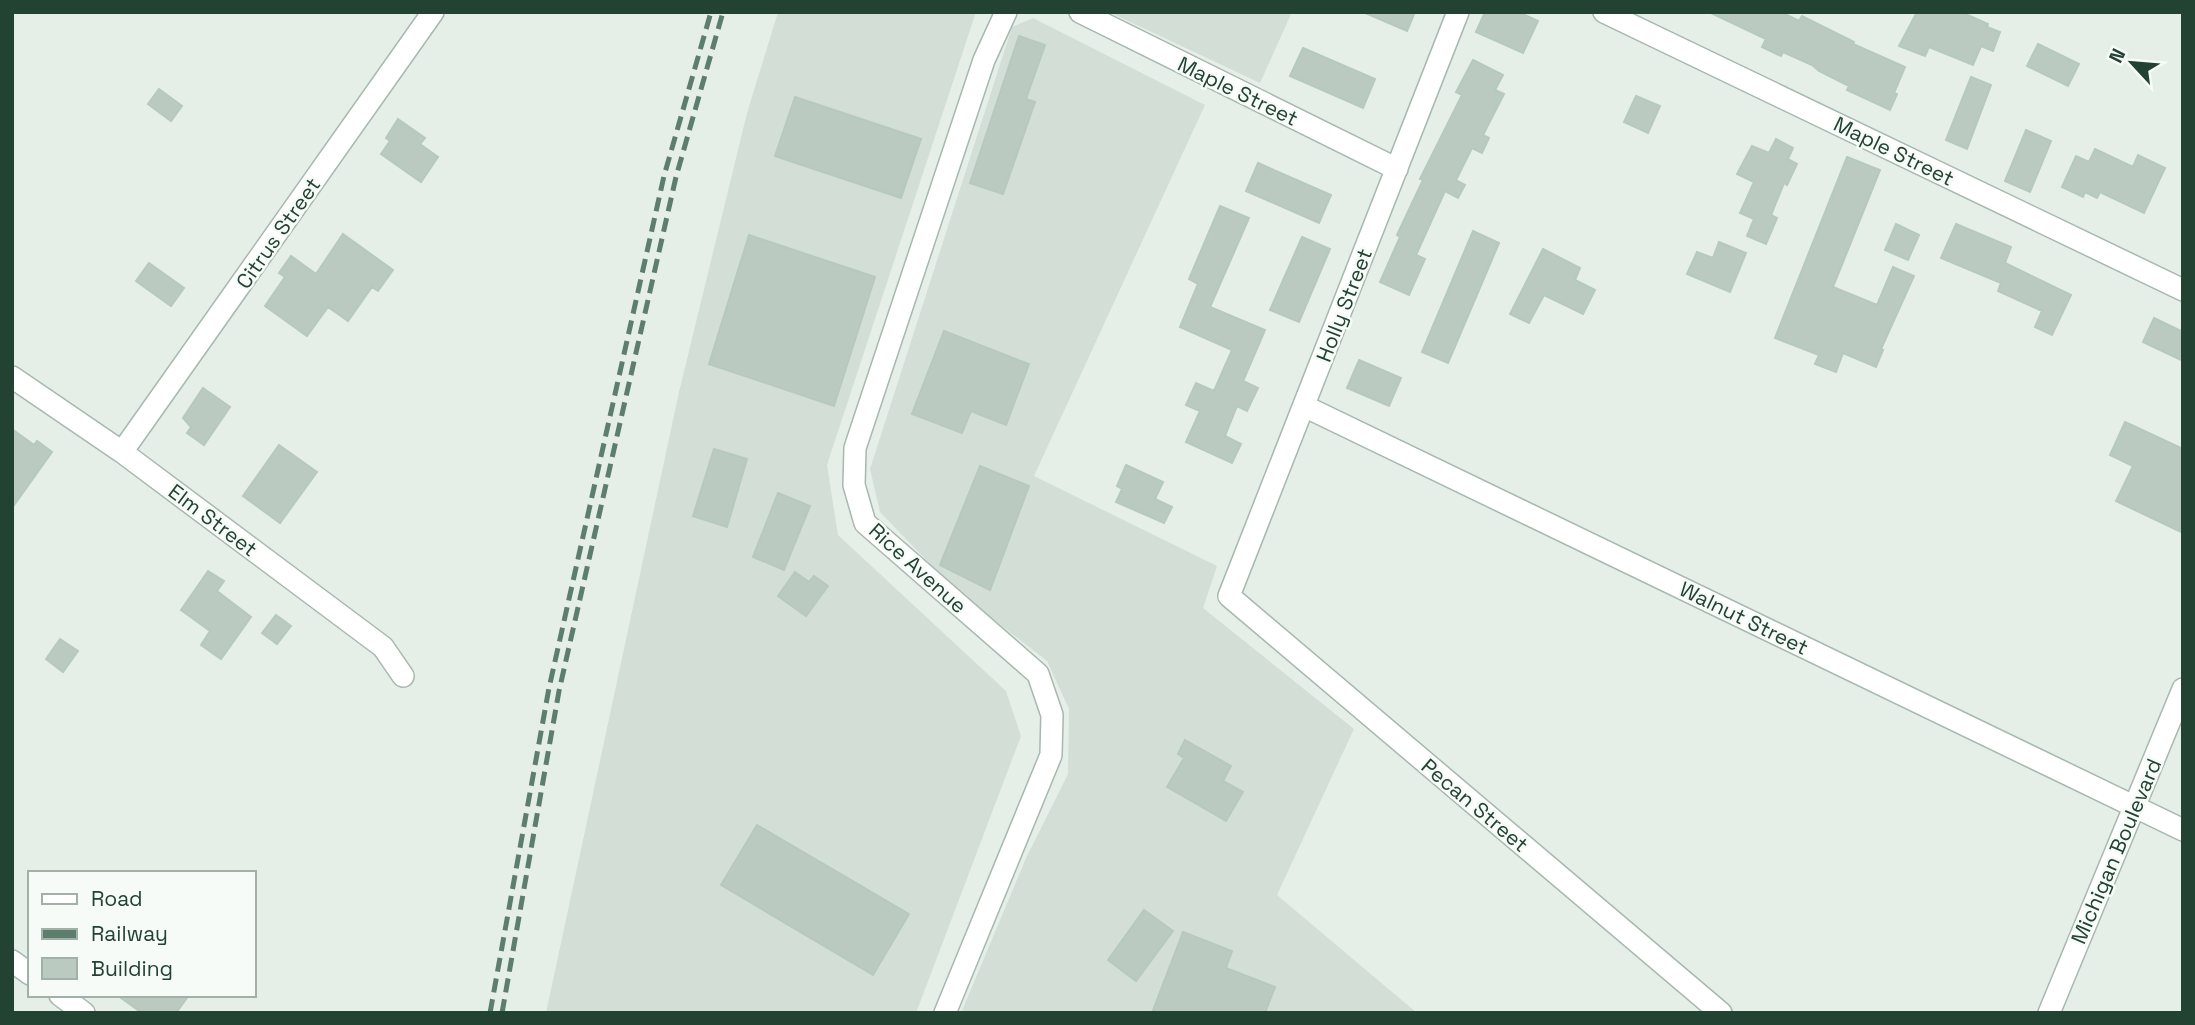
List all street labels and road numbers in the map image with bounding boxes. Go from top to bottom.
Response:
street label: Maple Street [1173,50,1303,132]
street label: Maple Street [1829,110,1959,192]
street label: Citrus Street [230,172,326,294]
street label: Holly Street [1310,244,1378,366]
street label: Elm Street [163,478,263,562]
street label: Rice Avenue [863,517,973,619]
street label: Walnut Street [1675,575,1813,661]
street label: Pecan Street [1416,752,1534,858]
street label: Michigan Boulevard [2065,754,2167,948]

